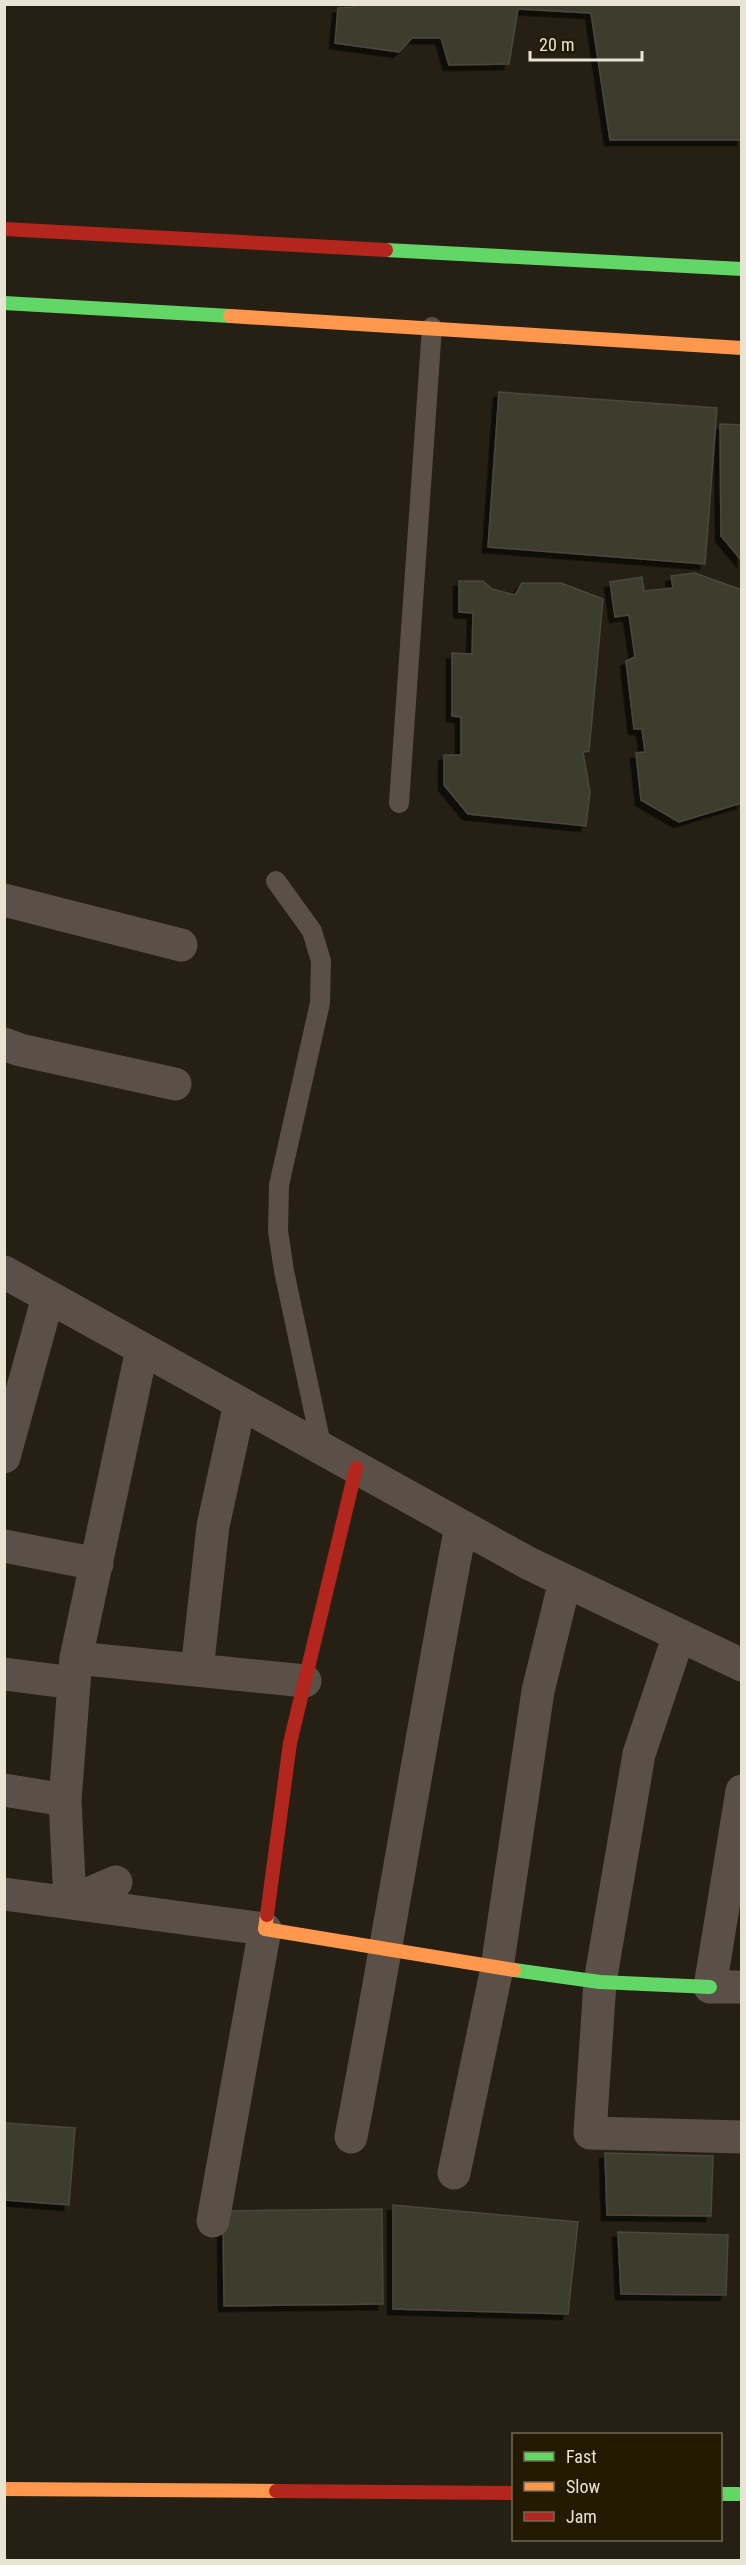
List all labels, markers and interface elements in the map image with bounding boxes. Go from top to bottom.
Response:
scale bar [530,24,642,62]
text: 20 m [539,34,574,55]
legend [512,2433,722,2541]
text: Fast [566,2446,597,2467]
text: Slow [566,2476,601,2497]
text: Jam [566,2506,597,2527]

